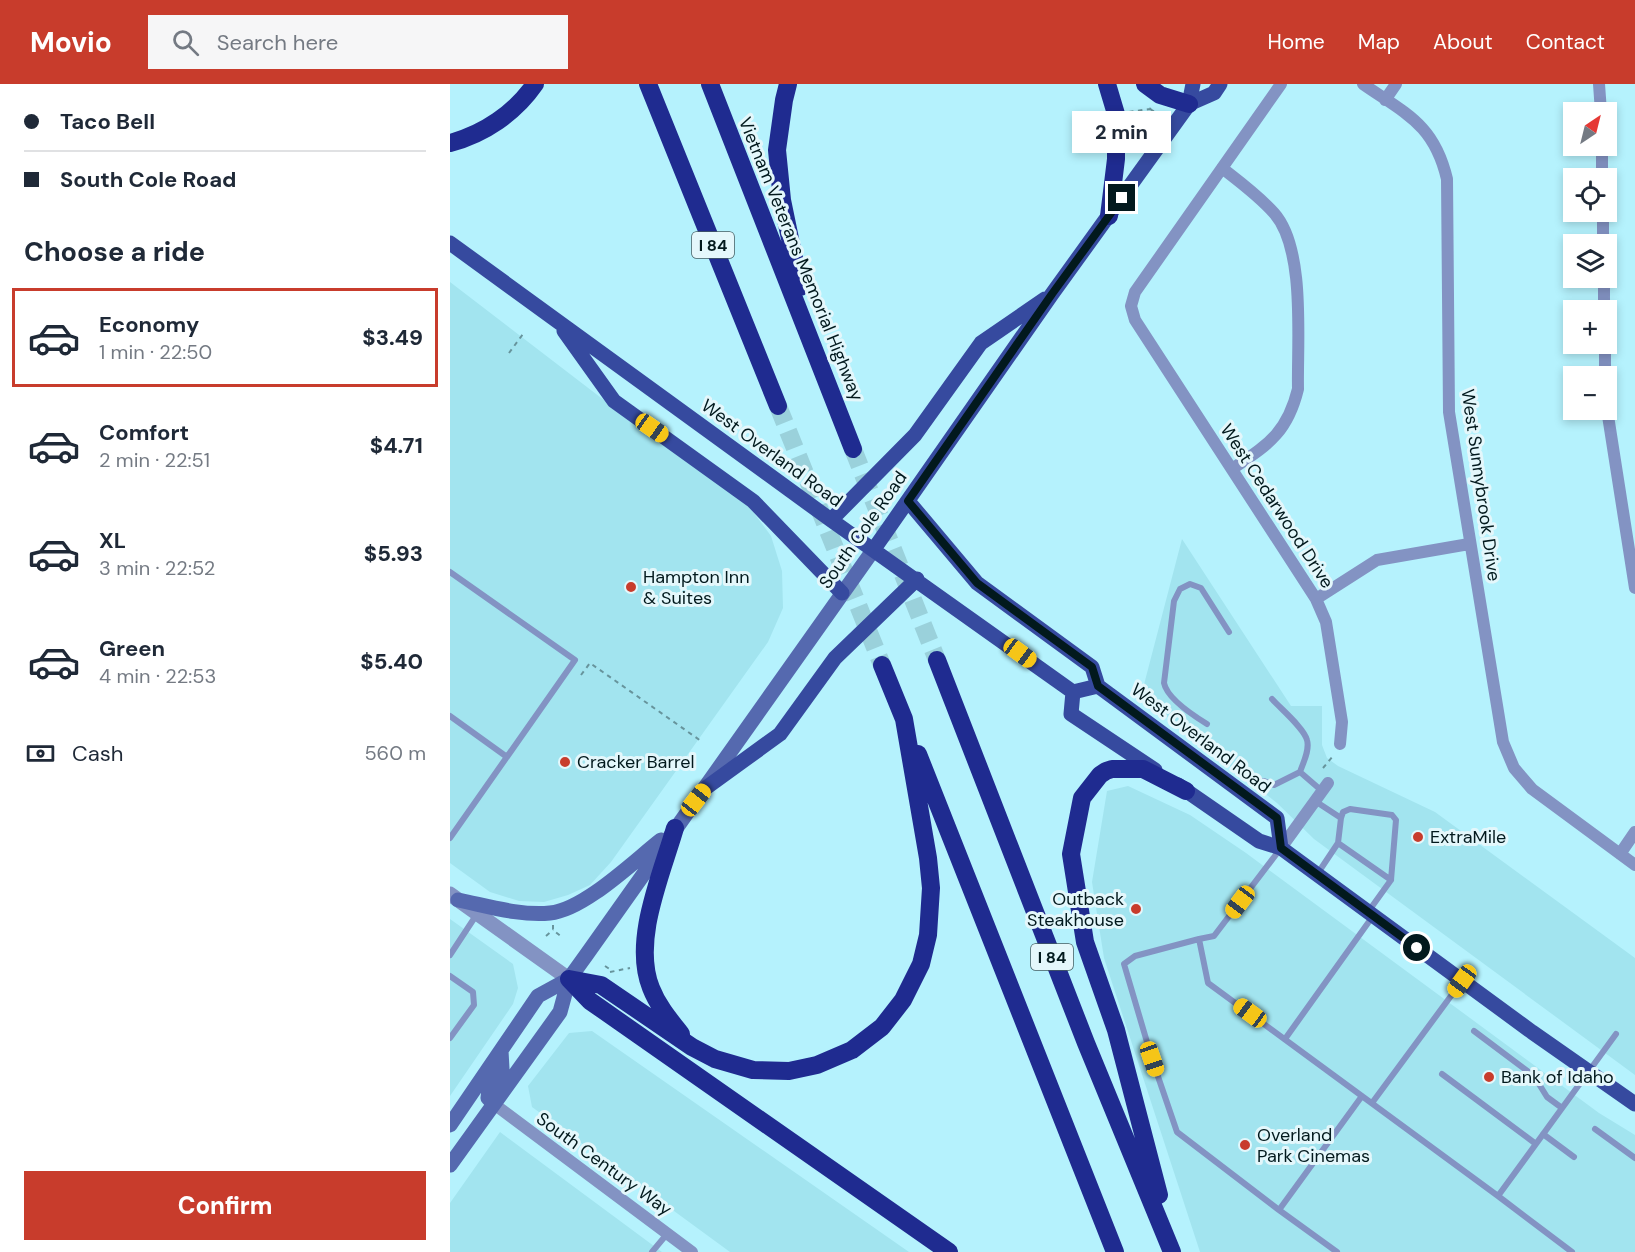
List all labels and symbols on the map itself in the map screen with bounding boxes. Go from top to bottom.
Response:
north arrow [1563,102,1617,156]
callout: 2 min [1072,111,1172,153]
street label: Vietnam Veterans Memorial Highway [733,113,869,405]
route end [1108,184,1135,211]
road number: I 84 [692,232,734,258]
street label: West Sunnybrook Drive [1456,387,1506,583]
street label: West Overland Road [697,394,847,512]
car [632,410,672,446]
street label: West Cedarwood Drive [1215,419,1339,593]
street label: South Cole Road [814,467,912,593]
place label: Hampton Inn & Suites [643,565,749,610]
marker: Hampton Inn & Suites [624,580,638,594]
car [1000,635,1040,671]
street label: West Overland Road [1126,678,1276,798]
place label: Cracker Barrel [577,750,695,774]
marker: Cracker Barrel [558,755,572,769]
car [678,780,714,820]
place label: ExtraMile [1430,825,1506,849]
marker: ExtraMile [1411,830,1425,844]
car [1222,882,1258,922]
place label: Outback Steakhouse [1027,887,1124,932]
marker: Outback Steakhouse [1129,902,1143,916]
route start [1403,934,1430,961]
road number: I 84 [1031,944,1073,970]
car [1444,961,1480,1001]
car [1230,995,1270,1031]
car [1138,1039,1166,1079]
place label: Bank of Idaho [1501,1065,1614,1089]
marker: Bank of Idaho [1482,1070,1496,1084]
street label: South Century Way [531,1107,677,1221]
place label: Overland Park Cinemas [1257,1123,1370,1168]
marker: Overland Park Cinemas [1238,1138,1252,1152]

